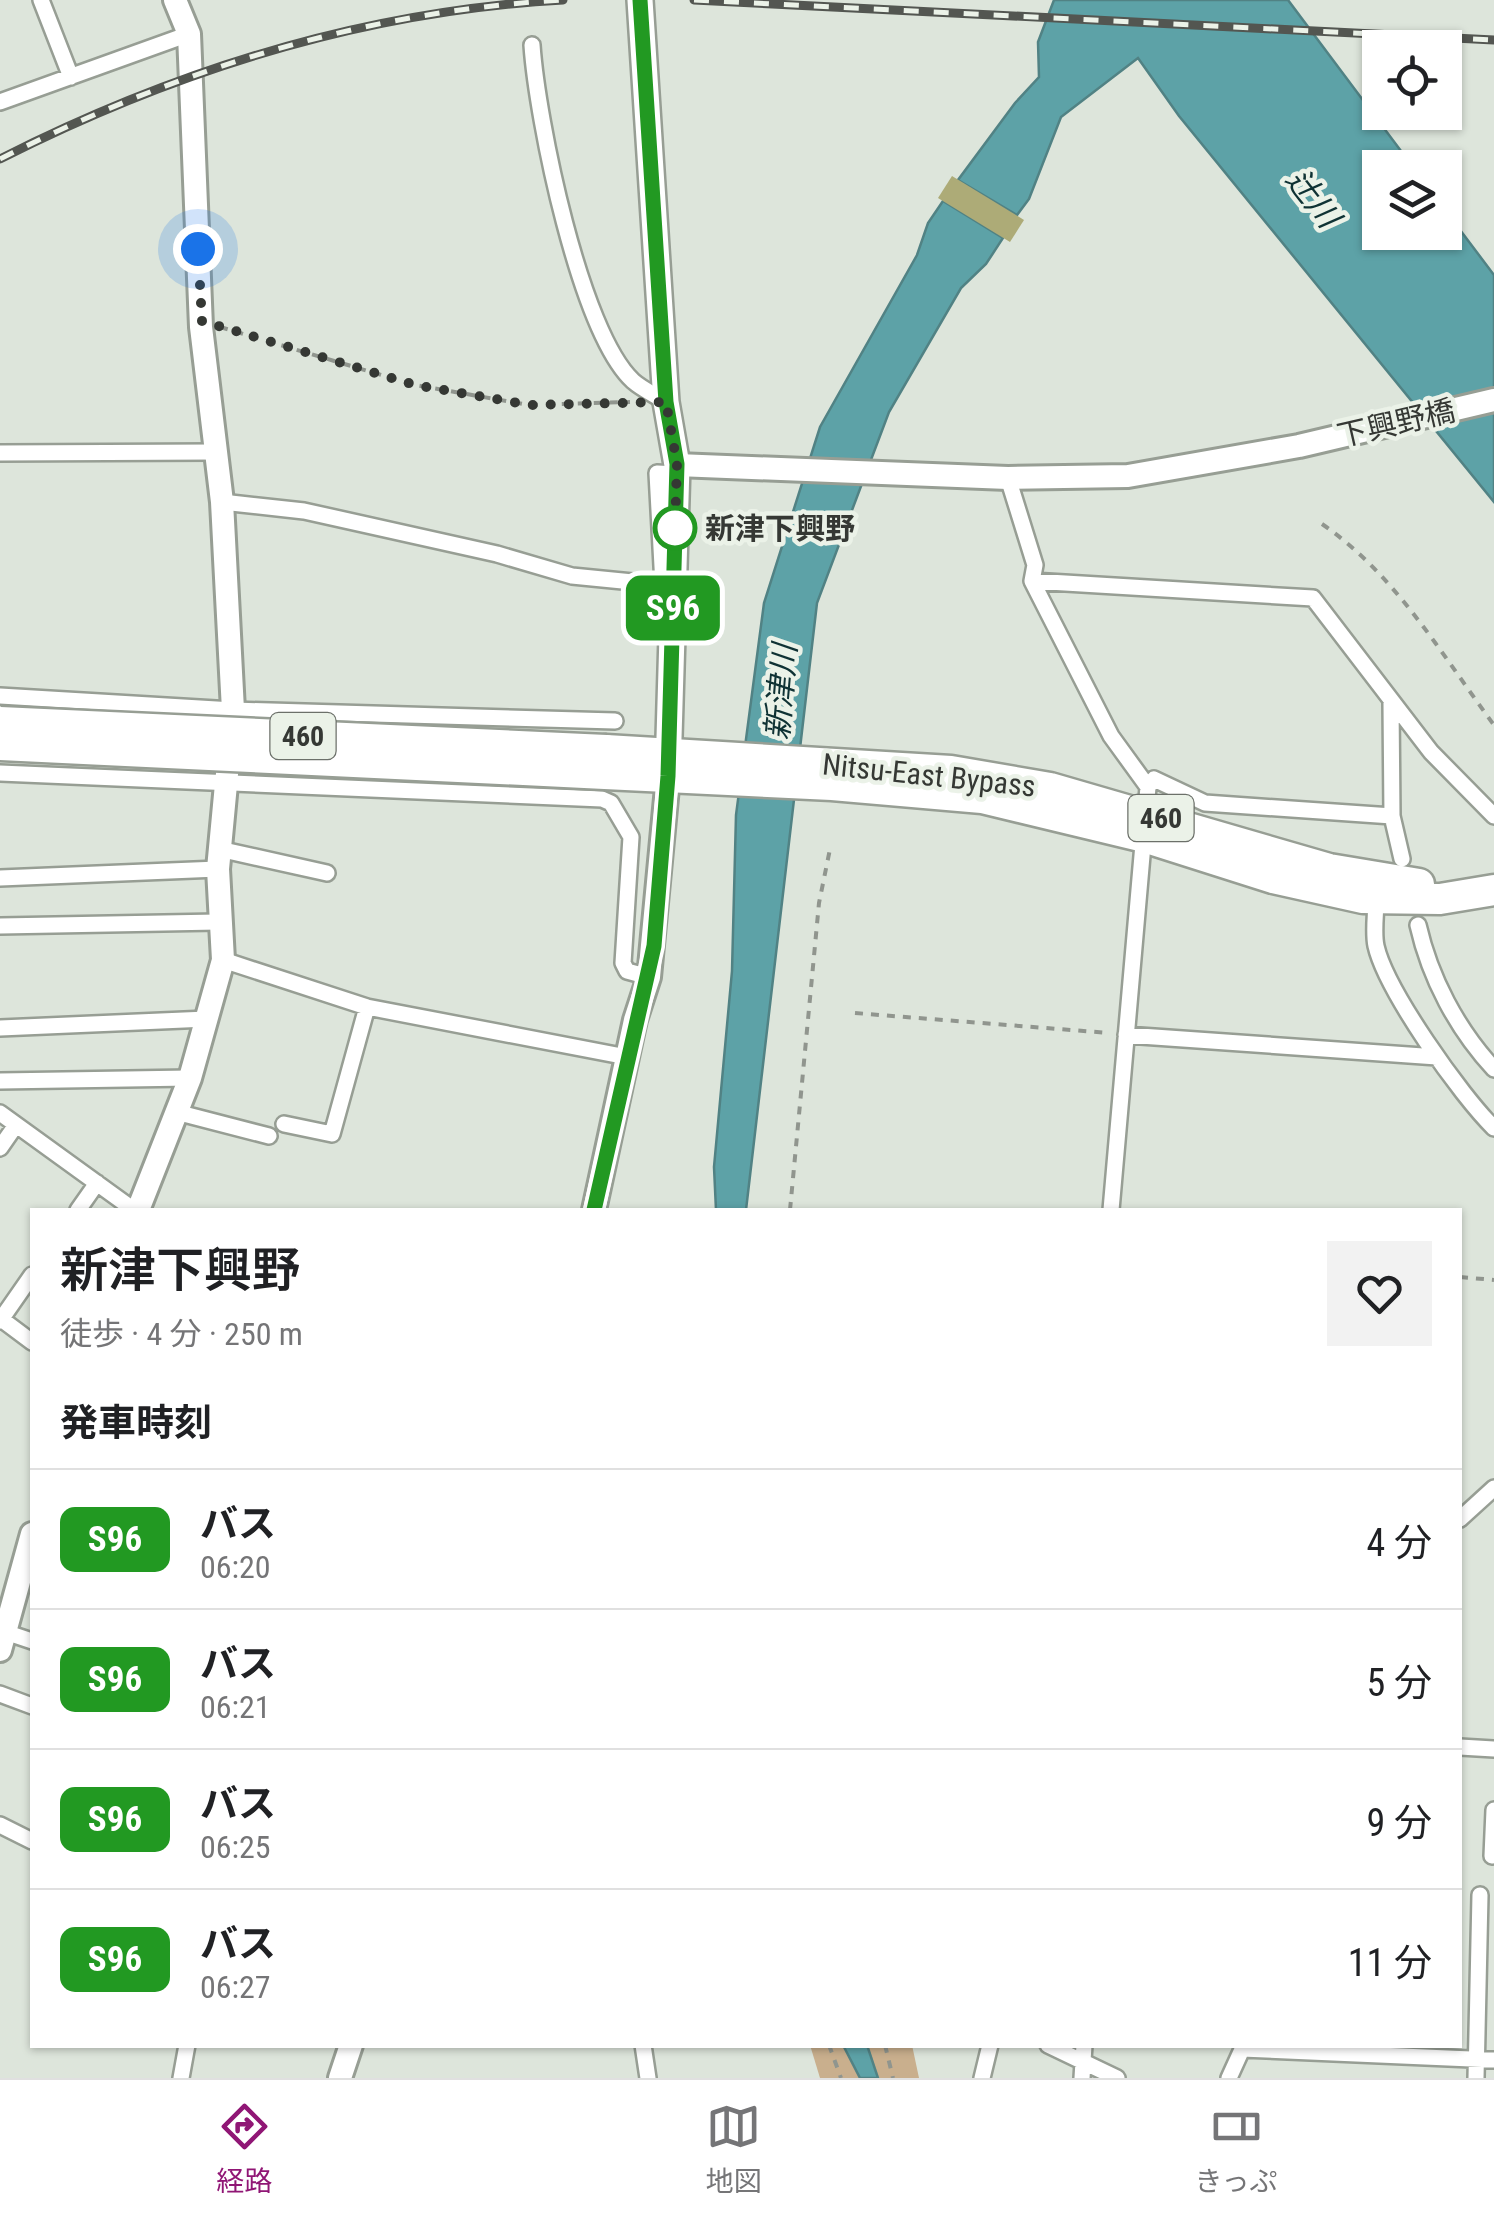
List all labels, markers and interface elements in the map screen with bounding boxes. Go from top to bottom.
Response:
map controls [1362,30,1462,250]
button: locate [1362,30,1462,130]
button: layers [1362,150,1462,250]
water label: 辻川 [1278,161,1350,237]
your location [173,224,223,274]
street label: 下興野橋 [1334,392,1458,454]
marker: 新津下興野 [654,507,696,549]
place label: 新津下興野 [705,511,855,546]
line badge: S96 [616,576,730,640]
text: S96 [646,588,700,629]
water label: 新津川 [758,640,804,741]
road number: 460 [270,713,336,759]
street label: Nitsu-East Bypass [821,746,1037,804]
road number: 460 [1128,795,1194,841]
button: heart [1327,1241,1432,1346]
text: 新津下興野 [60,1242,300,1299]
text: 徒歩 · 4 分 · 250 m [60,1315,303,1353]
text: 発車時刻 [60,1401,212,1445]
text: バス [200,1502,276,1546]
text: S96 [88,1519,142,1560]
text: 4 分 [1367,1521,1432,1565]
text: 06:20 [200,1548,271,1586]
text: バス [200,1642,276,1686]
text: S96 [88,1659,142,1700]
text: 5 分 [1367,1661,1432,1705]
text: 06:21 [200,1688,271,1726]
text: バス [200,1782,276,1826]
text: S96 [88,1799,142,1840]
text: 9 分 [1367,1801,1432,1845]
text: 06:25 [200,1828,271,1866]
text: バス [200,1922,276,1966]
text: S96 [88,1939,142,1980]
text: 11 分 [1348,1941,1432,1985]
text: 06:27 [200,1968,271,2006]
tab: 経路 [217,2099,273,2199]
tab: 地図 [706,2099,762,2199]
tab: きっぷ [1195,2099,1277,2199]

